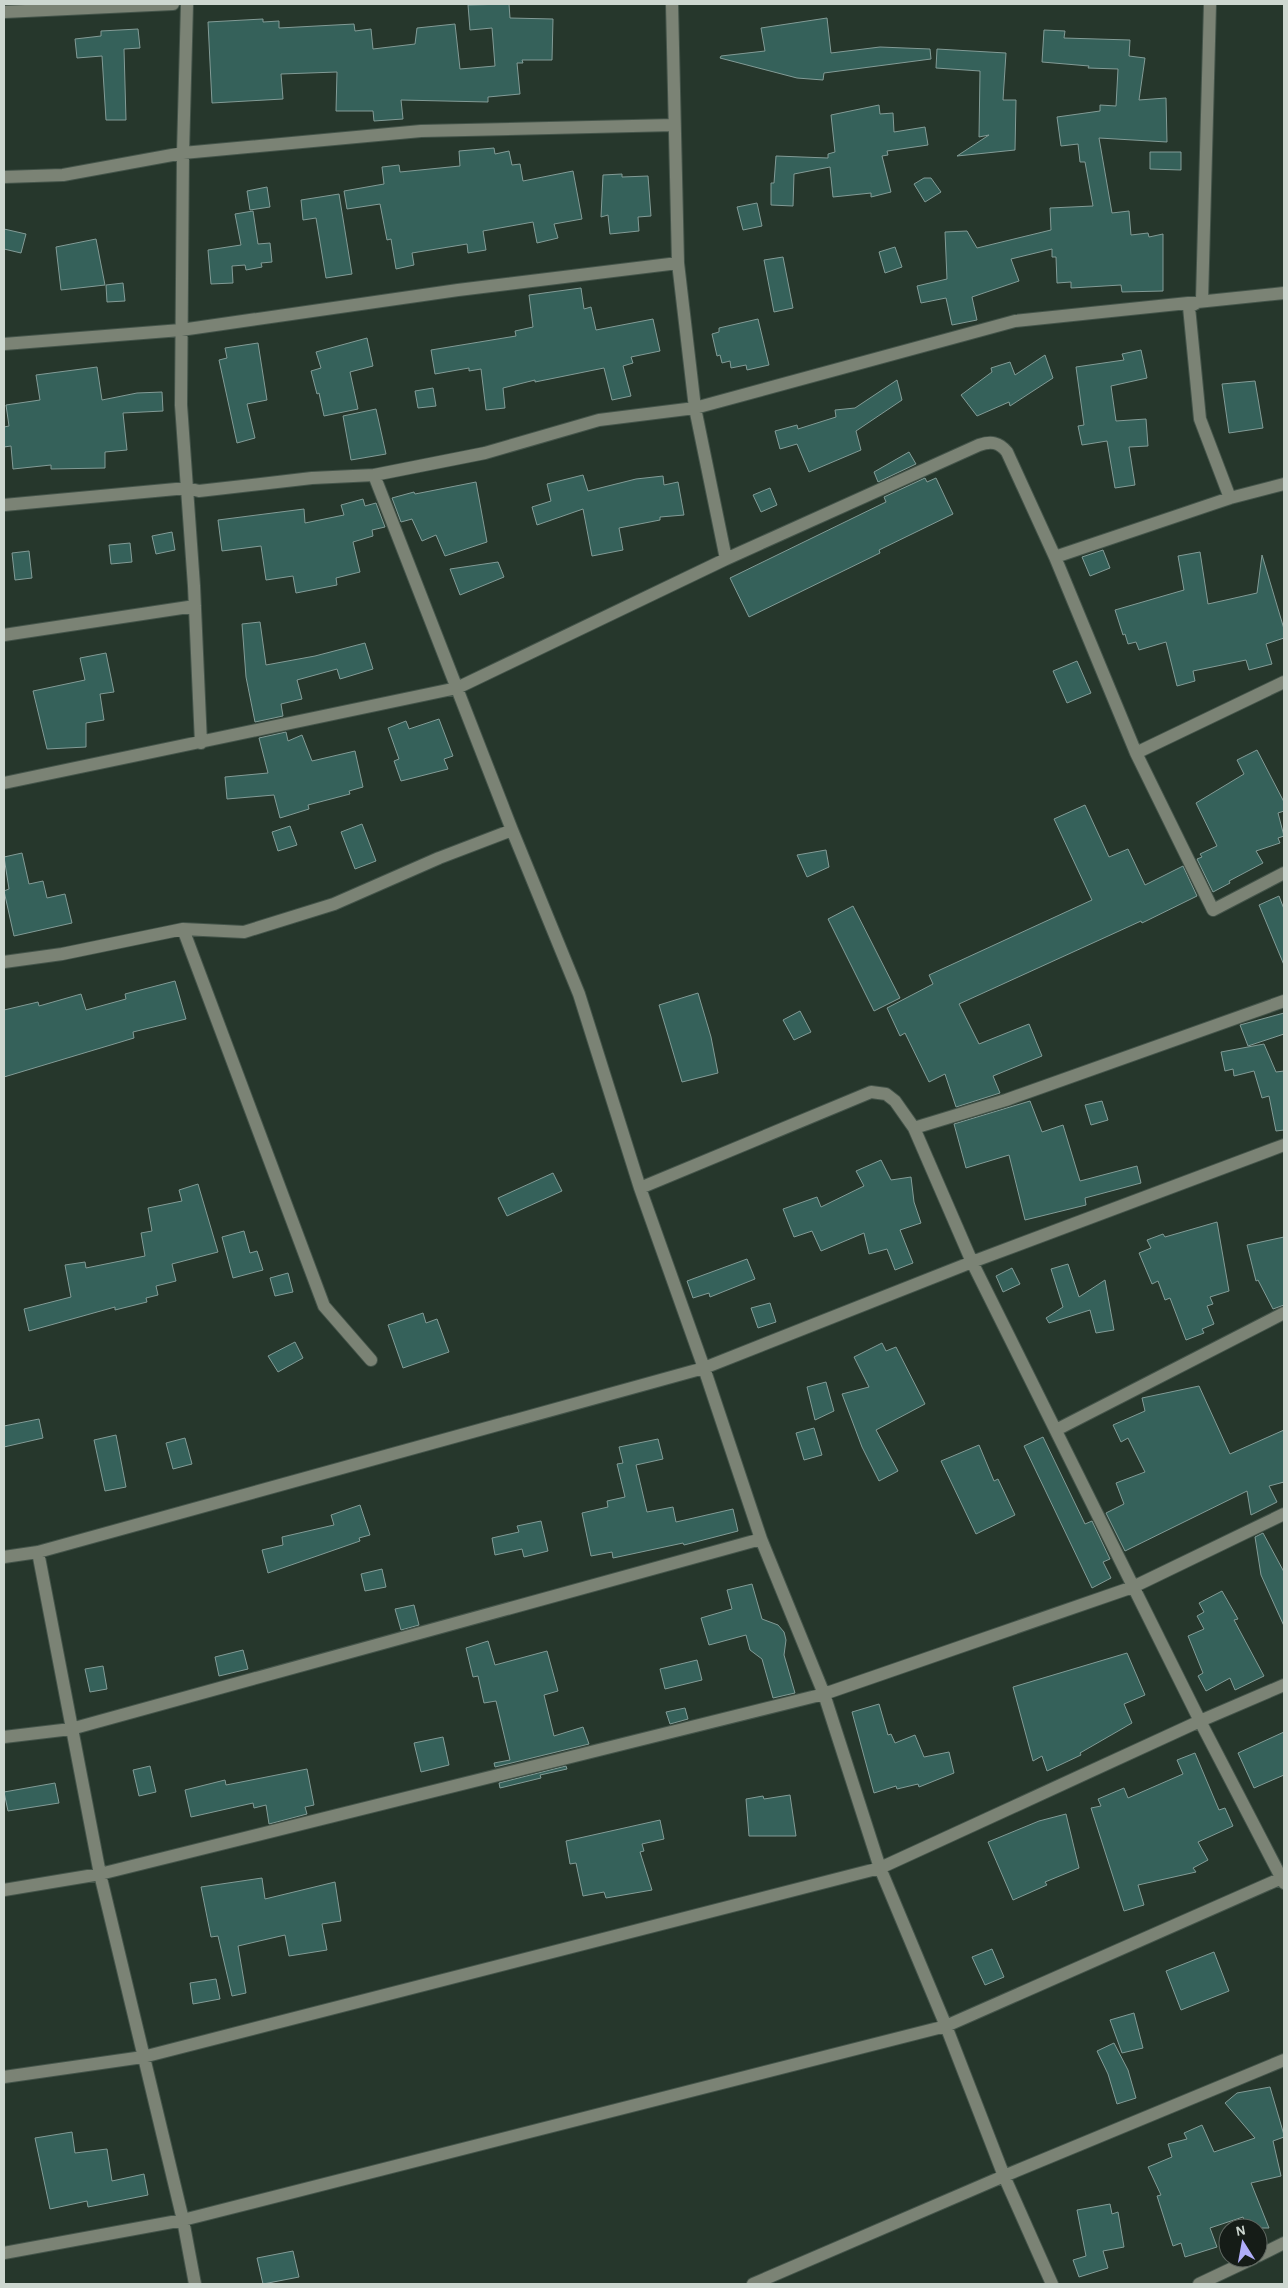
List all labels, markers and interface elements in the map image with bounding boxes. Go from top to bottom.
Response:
north arrow [1218,2218,1268,2268]
text: N [1235,2223,1247,2239]

